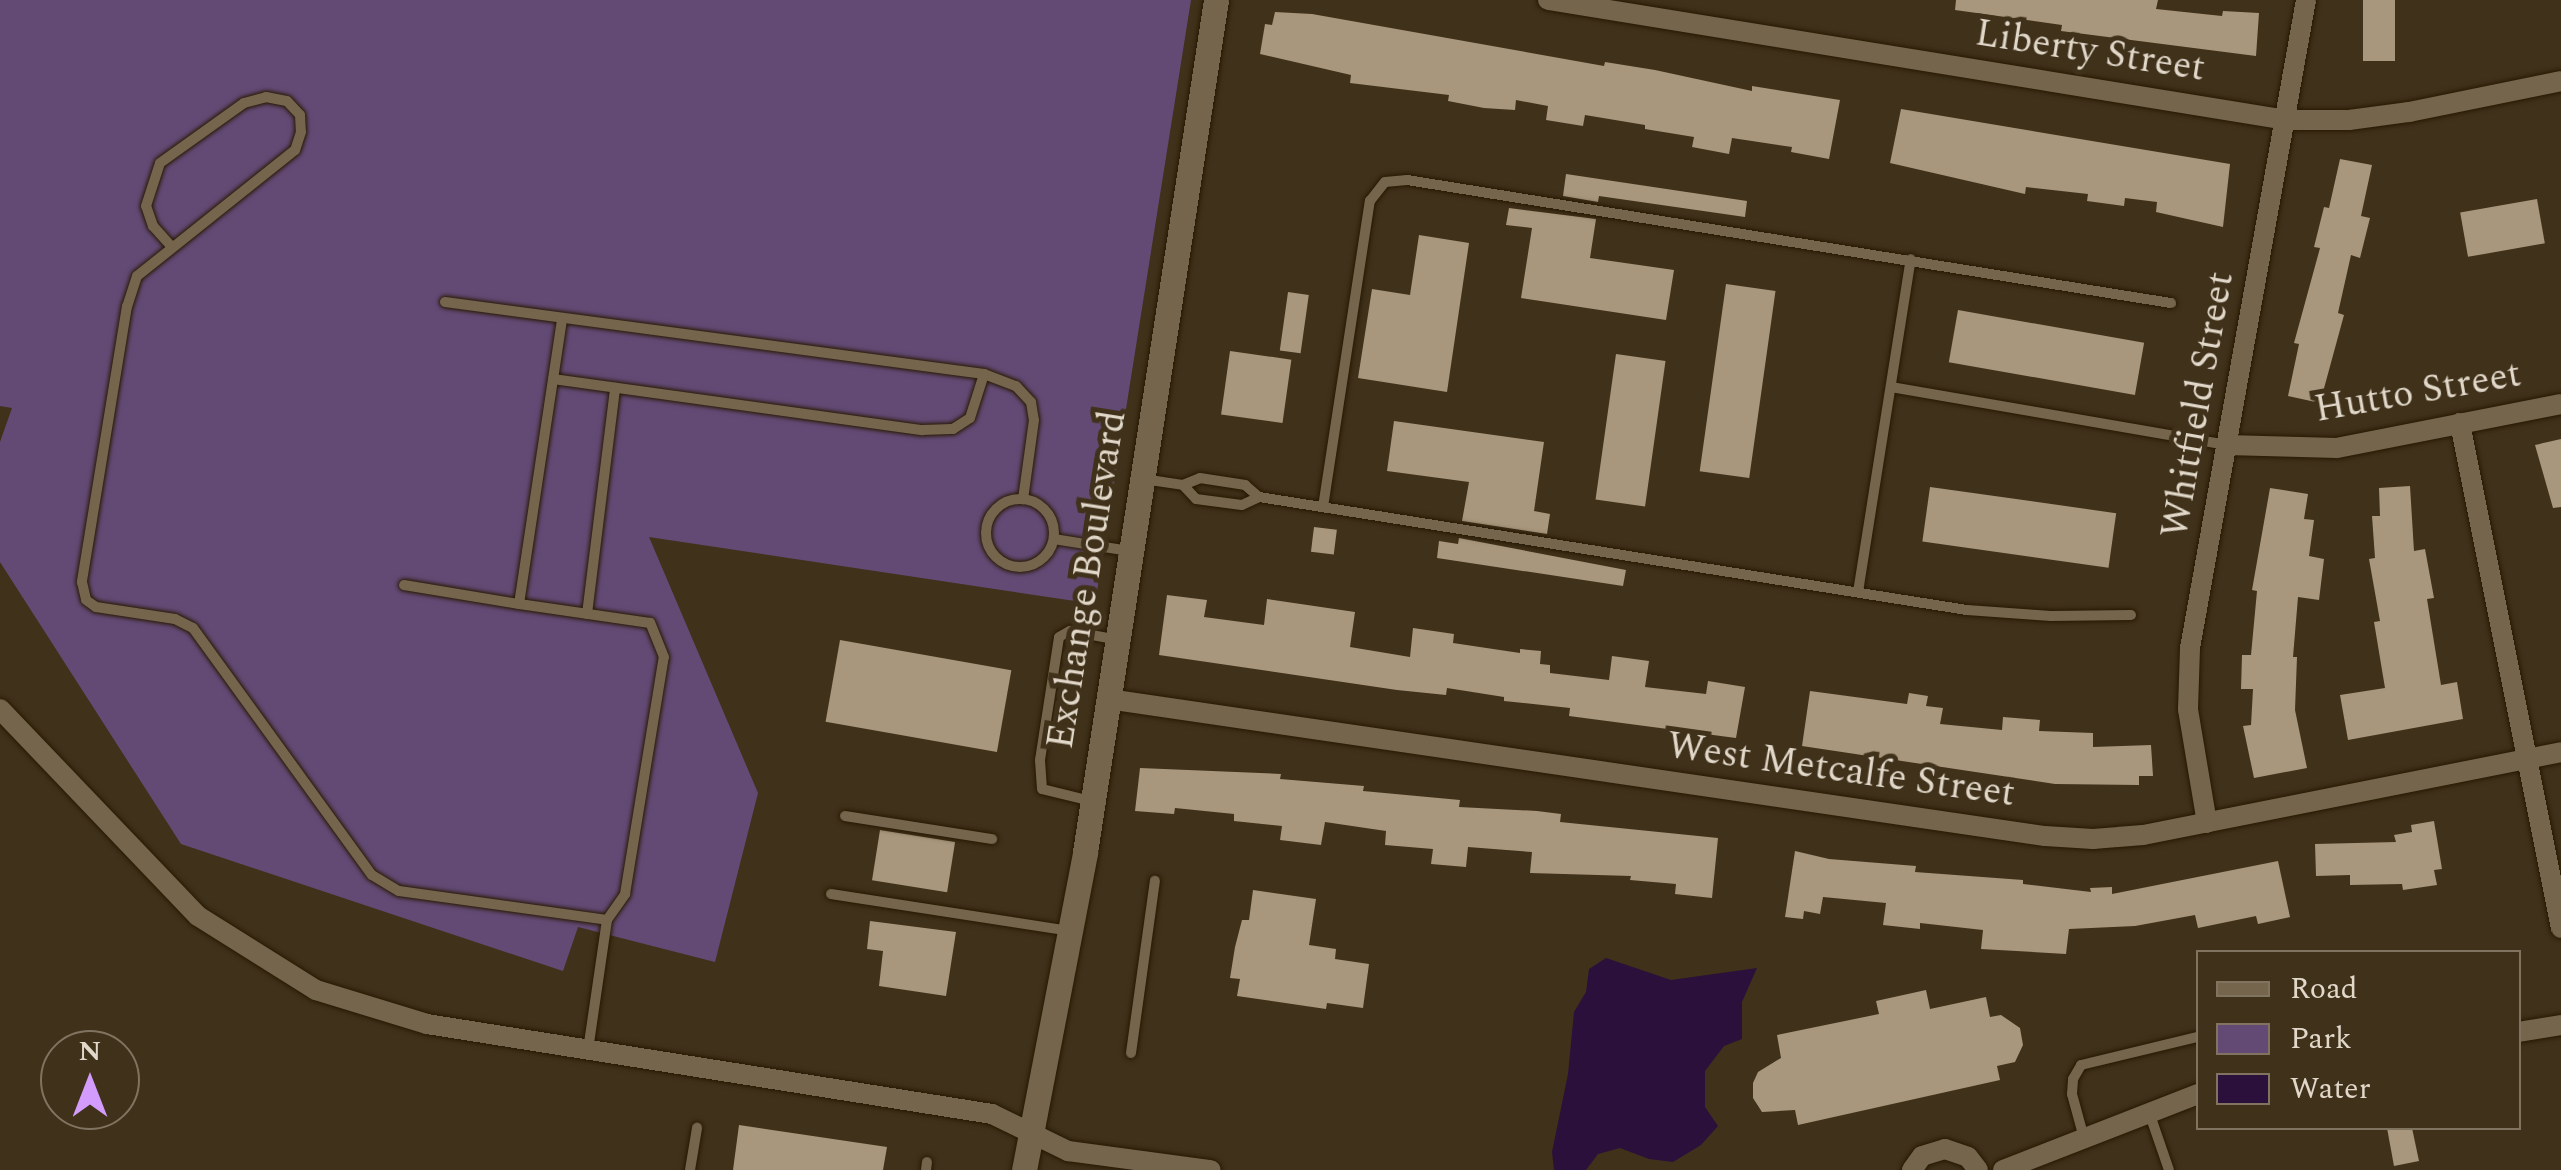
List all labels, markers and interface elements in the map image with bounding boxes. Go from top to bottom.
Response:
street label: Liberty Street [1972,11,2208,93]
street label: Whitfield Street [2153,268,2245,542]
street label: Hutto Street [2311,352,2525,434]
street label: Exchange Boulevard [1039,408,1137,752]
street label: West Metcalfe Street [1664,724,2018,818]
legend [2196,950,2521,1130]
text: Road [2290,966,2358,1012]
text: Park [2290,1016,2352,1062]
north arrow [40,1030,140,1130]
text: N [79,1030,101,1073]
text: Water [2290,1066,2371,1112]

